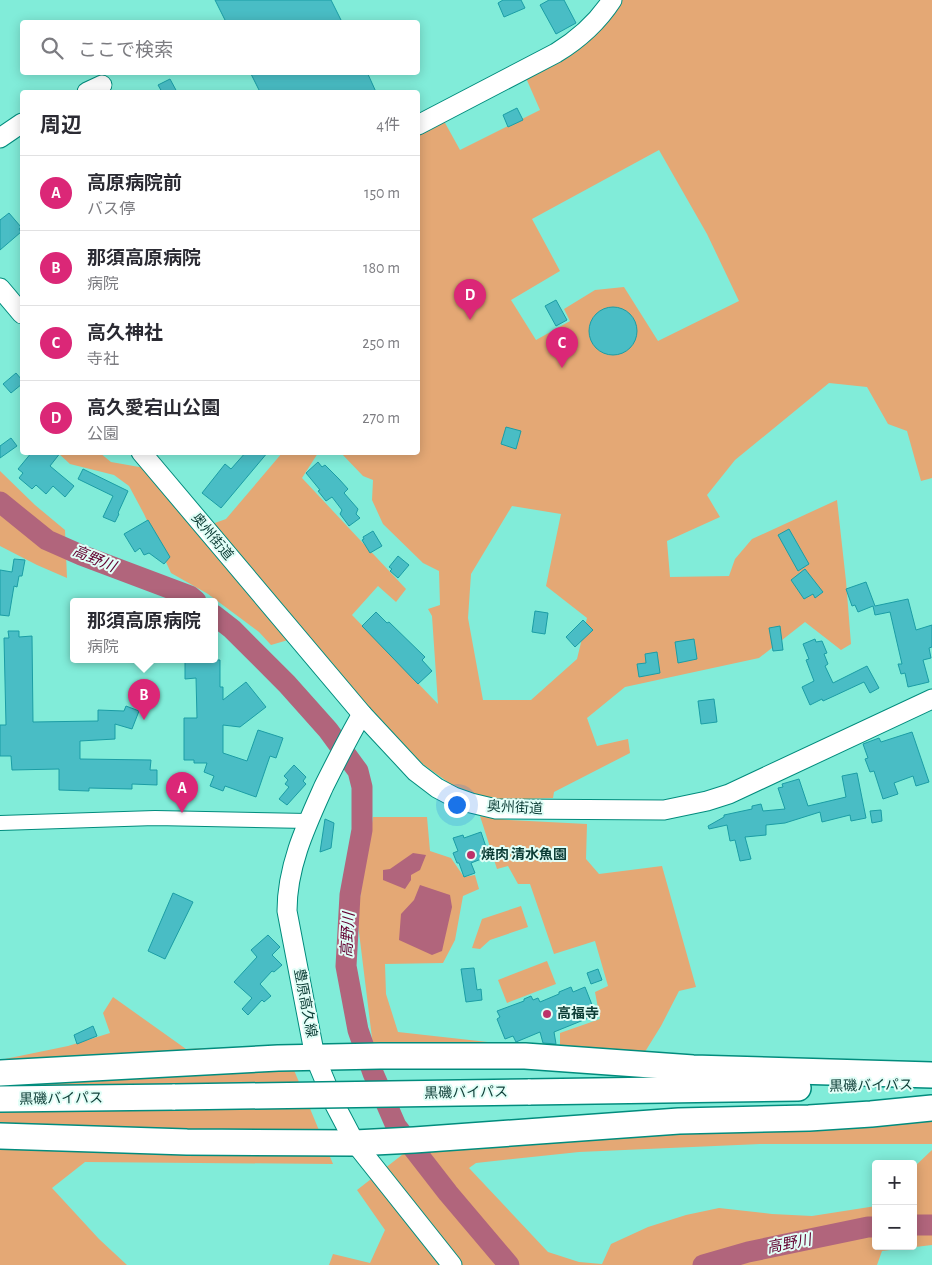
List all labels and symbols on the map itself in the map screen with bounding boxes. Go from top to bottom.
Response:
pin: D [454,279,486,320]
pin: C [546,327,578,368]
street label: 奥州街道 [189,510,237,563]
water label: 高野川 [70,542,120,575]
pin: B [128,679,160,720]
pin: A [166,772,198,813]
your location [444,792,470,818]
street label: 奥州街道 [487,798,543,816]
place label: 焼肉 清水魚園 [481,847,567,862]
marker: 焼肉 清水魚園 [465,849,477,861]
water label: 高野川 [338,910,357,958]
street label: 豊原高久線 [291,967,320,1039]
place label: 高福寺 [557,1006,599,1021]
marker: 高福寺 [541,1008,553,1020]
street label: 黒磯バイパス [829,1077,913,1094]
street label: 黒磯バイパス [424,1084,508,1101]
street label: 黒磯バイパス [19,1090,103,1107]
water label: 高野川 [765,1231,814,1256]

